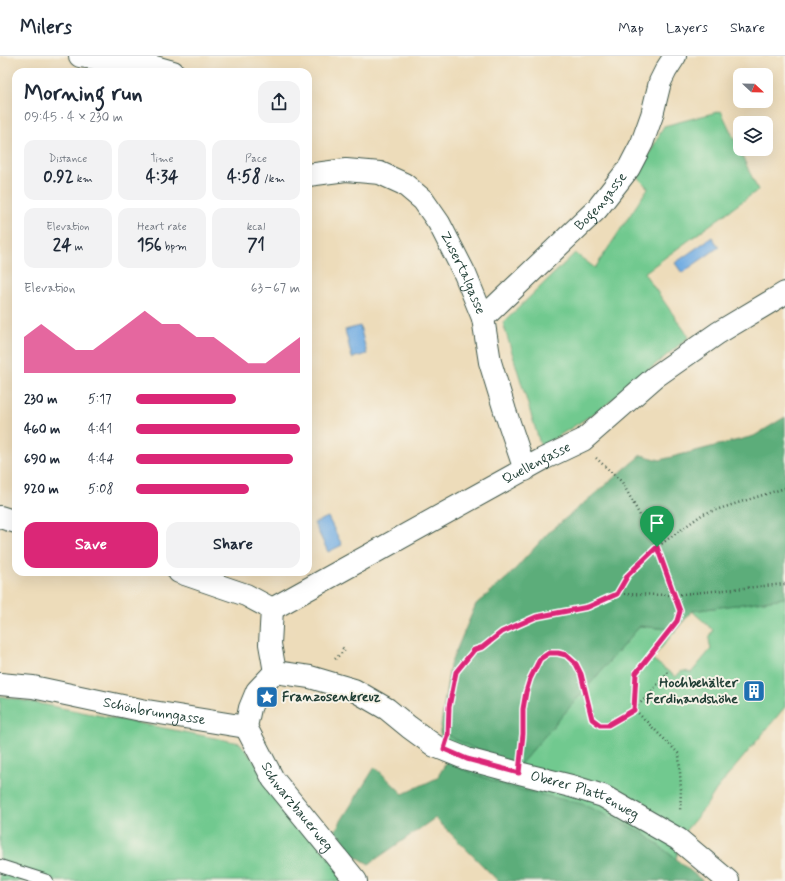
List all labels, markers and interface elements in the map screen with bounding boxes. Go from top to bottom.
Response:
text: Milers [20,15,72,40]
text: Map [618,19,644,37]
text: Layers [666,19,708,37]
text: Share [730,19,765,37]
north arrow [733,68,773,108]
map controls [733,68,773,156]
text: Morning run [24,80,143,108]
button: share [258,81,300,123]
text: 09:45 · 4 × 230 m [24,109,123,126]
button: layers [733,116,773,156]
text: Distance [49,152,87,166]
text: Time [150,152,174,166]
text: Pace [245,152,267,166]
text: 0.92 [43,166,74,188]
text: 4:34 [146,166,178,188]
text: 4:58 [227,166,261,188]
street label: Bogengasse [571,169,631,235]
text: km [74,172,93,186]
text: /km [261,172,285,186]
text: Elevation [46,220,90,234]
text: Heart rate [137,220,187,234]
text: kcal [247,220,265,234]
street label: Zusertalgasse [436,228,490,317]
text: 24 [53,234,71,256]
text: 156 [137,234,162,256]
text: 71 [247,234,265,256]
text: m [71,240,83,254]
text: bpm [162,240,187,254]
text: Elevation [24,280,75,297]
text: 63–67 m [251,280,300,297]
text: 230 m [24,391,58,408]
text: 5:17 [88,391,112,408]
text: 460 m [24,421,60,438]
text: 4:41 [88,421,112,438]
street label: Quellengasse [499,438,574,489]
text: 690 m [24,451,60,468]
text: 4:44 [88,451,115,468]
text: 920 m [24,481,59,498]
text: 5:08 [88,481,114,498]
pin [640,506,674,547]
icon: arrive [646,512,668,534]
button: Save [24,522,158,568]
button: Share [166,522,300,568]
place label: Hochbehälter Ferdinandshöhe [646,674,738,708]
building icon: Hochbehälter Ferdinandshöhe [741,678,767,704]
place icon: Franzosenkreuz [254,684,280,710]
place label: Franzosenkreuz [282,688,381,706]
street label: Schönbrunngasse [102,693,207,729]
street label: Schwarzbauerweg [257,759,337,856]
street label: Oberer Plattenweg [528,767,642,825]

